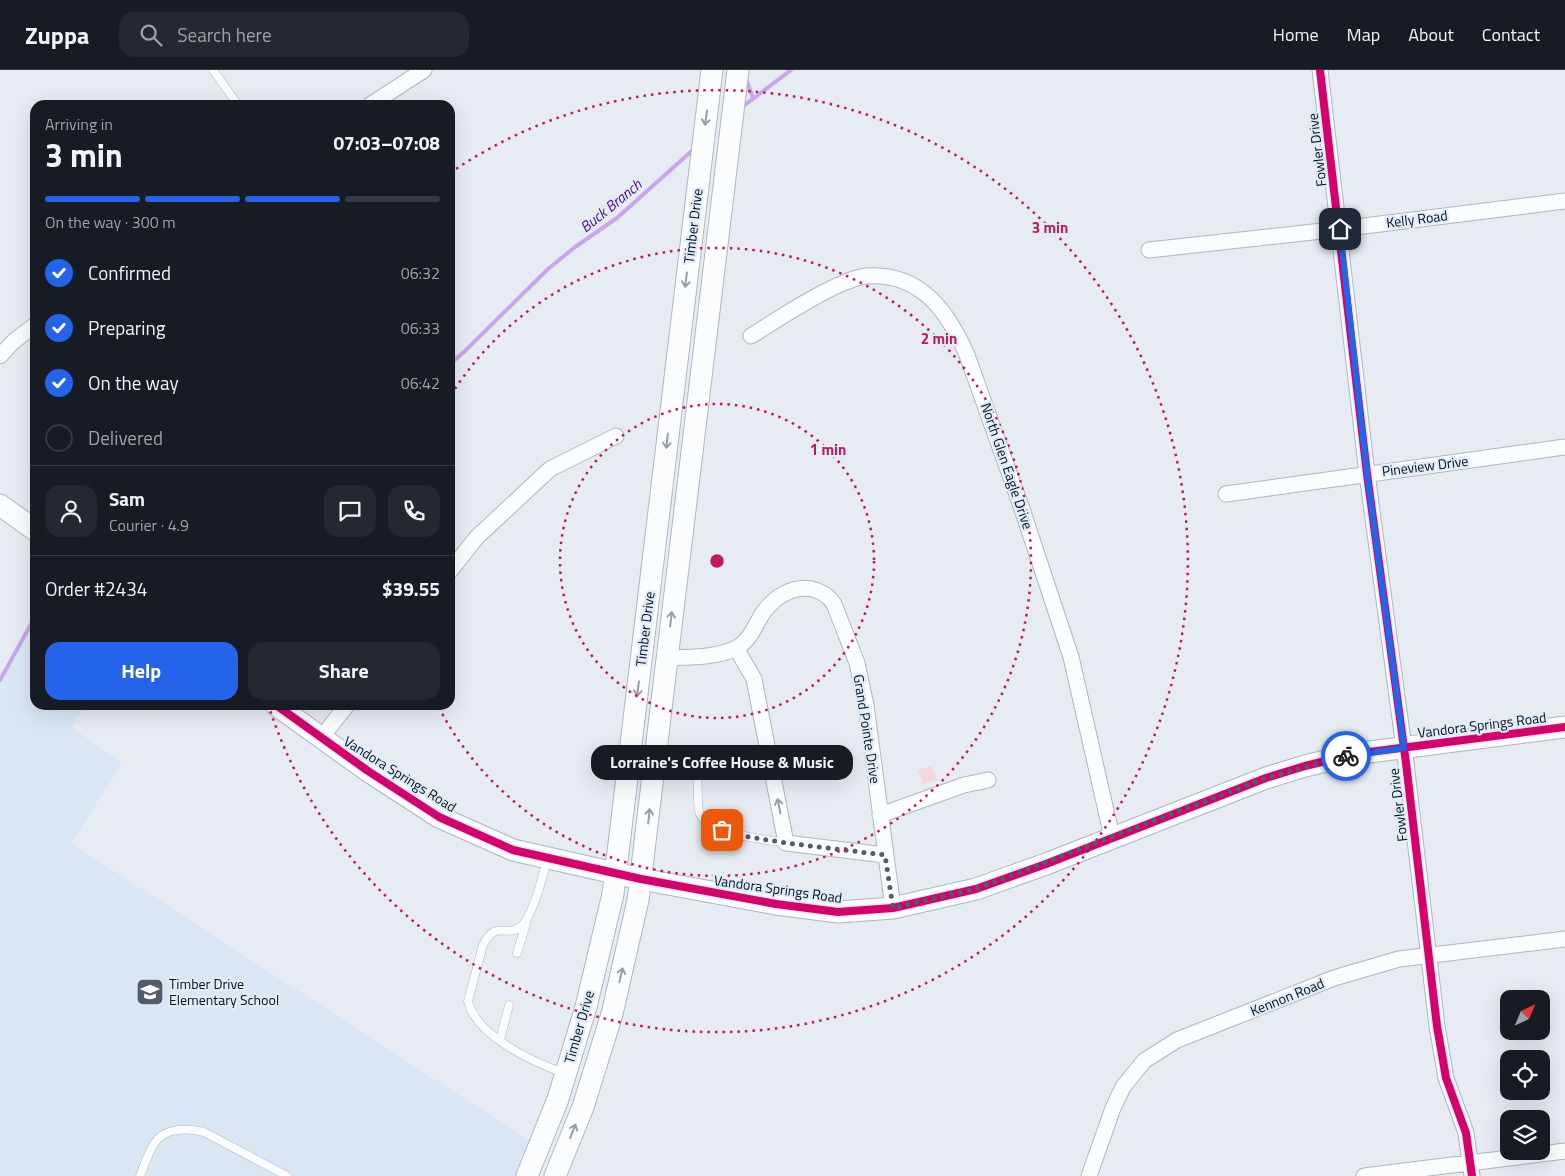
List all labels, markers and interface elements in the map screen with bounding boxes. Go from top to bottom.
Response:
search box [119,12,469,57]
text: Zuppa [25,17,89,53]
text: Search here [177,20,271,49]
icon: search [137,21,165,49]
text: Home [1273,21,1319,48]
text: Map [1347,21,1380,48]
text: About [1408,21,1454,48]
text: Contact [1482,21,1540,48]
one-way arrow [700,110,710,126]
text: Arriving in [45,112,113,136]
street label: Fowler Drive [1302,112,1331,188]
text: 07:03–07:08 [333,128,440,157]
text: 3 min [45,131,123,179]
water label: Buck Branch [575,173,647,238]
street label: Timber Drive [678,187,708,265]
street label: Kelly Road [1385,204,1449,233]
pin [1319,208,1361,250]
text: On the way · 300 m [45,210,176,234]
icon: home [1326,215,1354,243]
text: 3 min [1032,216,1068,239]
text: Confirmed [88,258,171,287]
icon: check [45,259,73,287]
text: 06:32 [401,261,440,285]
one-way arrow [681,271,691,287]
text: Preparing [88,313,165,342]
icon: check [45,314,73,342]
text: 06:33 [401,316,440,340]
text: 2 min [921,327,957,350]
text: On the way [88,368,179,397]
icon: check [45,369,73,397]
text: 06:42 [401,371,440,395]
street label: North Glen Eagle Drive [976,400,1039,532]
text: Delivered [88,423,163,452]
one-way arrow [662,433,672,449]
text: 1 min [810,438,846,461]
street label: Pineview Drive [1380,450,1469,481]
text: Sam [109,484,145,513]
button: person [45,485,97,537]
button: chat [324,485,376,537]
button: phone [388,485,440,537]
text: Courier · 4.9 [109,513,189,537]
centre of rings [708,552,726,570]
text: Order #2434 [45,574,147,603]
text: $39.55 [382,574,440,603]
street label: Timber Drive [630,590,660,668]
one-way arrow [666,612,676,628]
button: Help [45,642,238,700]
button: Share [248,642,440,700]
street label: Grand Pointe Drive [848,673,886,785]
one-way arrow [633,681,643,697]
street label: Vandora Springs Road [1416,706,1548,743]
street label: Vandora Springs Road [340,730,461,817]
courier [1321,731,1371,781]
icon: bike [1332,742,1360,770]
callout: Lorraine's Coffee House & Music [591,745,853,780]
text: Lorraine's Coffee House & Music [610,750,834,774]
street label: Fowler Drive [1383,767,1412,843]
one-way arrow [773,799,783,815]
one-way arrow [644,808,654,824]
pin [701,809,743,851]
icon: bag [708,816,736,844]
street label: Vandora Springs Road [712,869,844,908]
one-way arrow [617,968,626,984]
street label: Kennon Road [1247,972,1327,1021]
place label: Timber Drive Elementary School [169,973,279,1010]
school or university icon: Timber Drive Elementary School [135,977,165,1007]
street label: Timber Drive [558,988,599,1066]
north arrow [1500,990,1550,1040]
map controls [1500,990,1550,1160]
button: locate [1500,1050,1550,1100]
button: layers [1500,1110,1550,1160]
one-way arrow [569,1124,579,1139]

